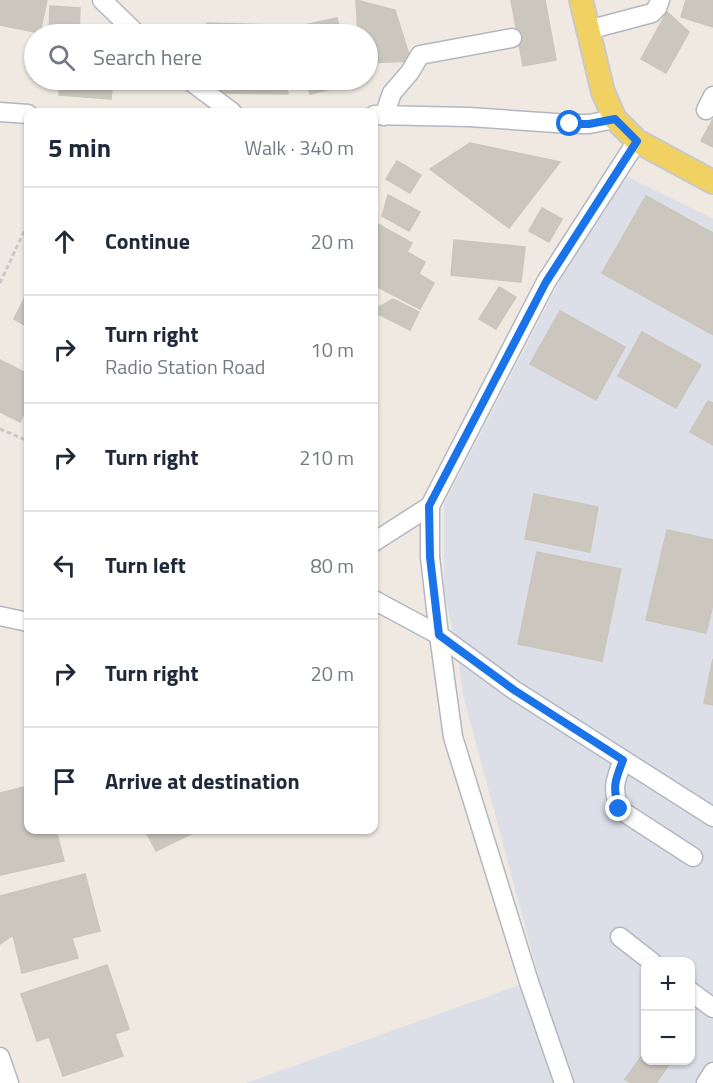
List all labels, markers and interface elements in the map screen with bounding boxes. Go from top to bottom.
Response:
search box [24,24,378,90]
text: Search here [93,40,202,74]
icon: search [45,41,78,74]
route start [556,110,582,136]
text: 5 min [48,128,111,167]
text: Walk · 340 m [245,132,354,163]
text: Continue [105,224,190,258]
icon: ahead [48,225,81,258]
text: 20 m [310,226,354,257]
text: Turn right [105,317,199,351]
icon: right [48,333,81,366]
text: 10 m [310,334,354,365]
text: Radio Station Road [105,351,265,382]
text: Turn right [105,440,199,474]
icon: right [48,441,81,474]
text: 210 m [299,442,354,473]
text: Turn left [105,548,186,582]
icon: left [48,549,81,582]
text: 80 m [310,550,354,581]
text: Turn right [105,656,199,690]
icon: right [48,657,81,690]
text: 20 m [310,658,354,689]
text: Arrive at destination [105,764,300,798]
icon: arrive [48,765,81,798]
route end [605,795,631,821]
map controls [641,957,695,1065]
button: + [641,957,695,1011]
button: − [641,1011,695,1065]

